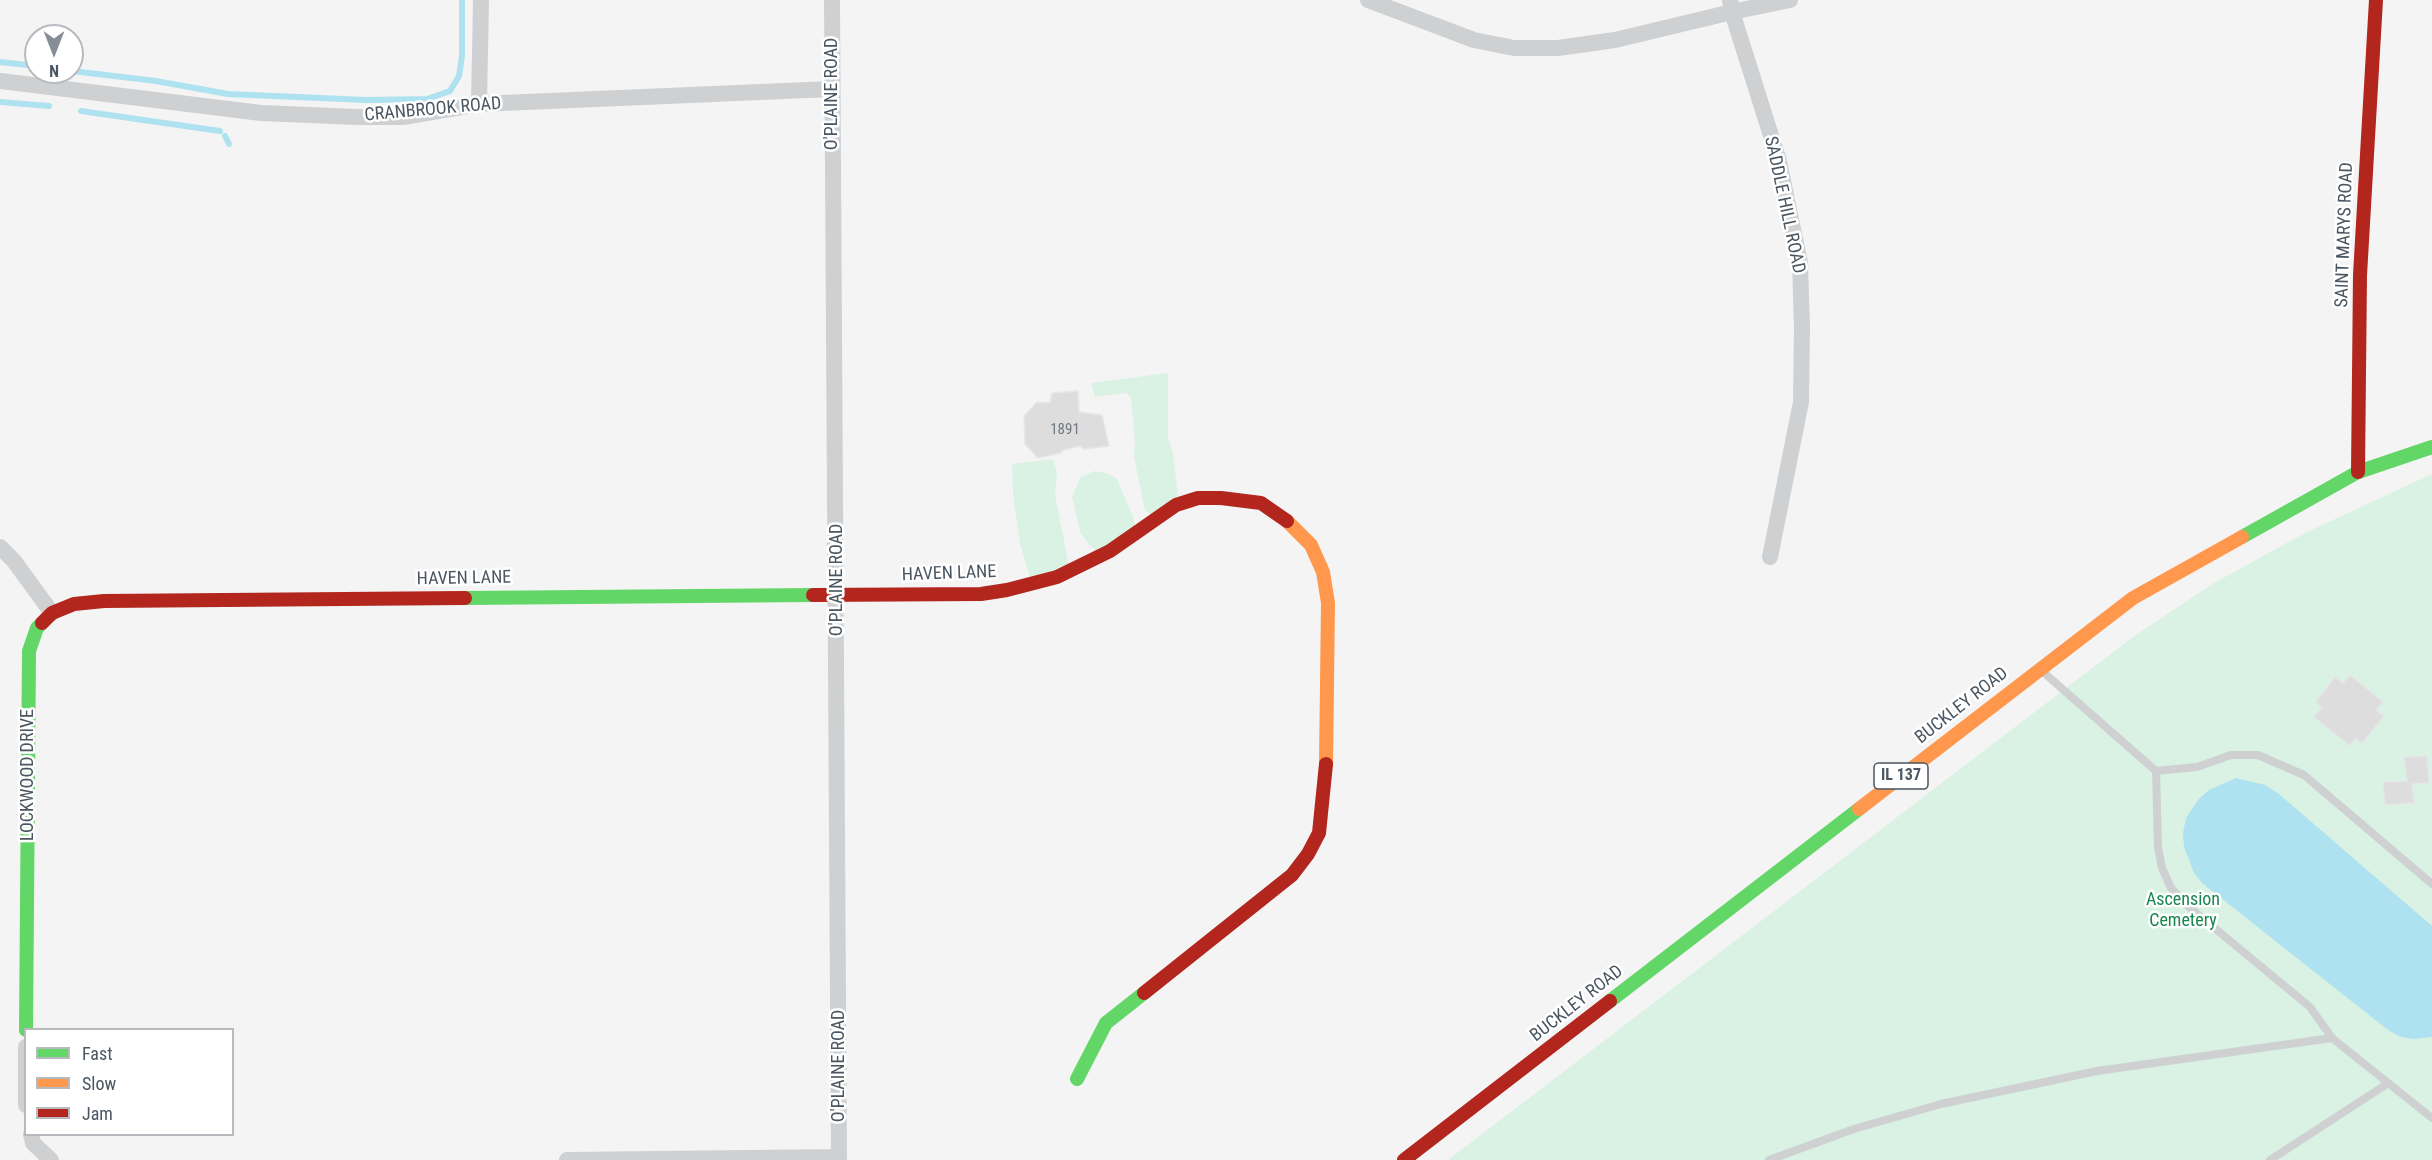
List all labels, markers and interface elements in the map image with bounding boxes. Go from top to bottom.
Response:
north arrow [24,24,84,84]
street label: O'PLAINE ROAD [821,38,843,150]
text: N [49,61,59,80]
street label: CRANBROOK ROAD [364,93,502,127]
street label: SADDLE HILL ROAD [1759,134,1809,276]
street label: SAINT MARYS ROAD [2332,162,2358,308]
house number: 1891 [1050,421,1080,439]
street label: O'PLAINE ROAD [826,524,848,636]
street label: HAVEN LANE [901,562,997,586]
street label: HAVEN LANE [417,567,511,591]
street label: BUCKLEY ROAD [1911,663,2013,749]
street label: LOCKWOOD DRIVE [17,709,39,841]
road number: IL 137 [1874,763,1928,789]
park label: Ascension Cemetery [2146,889,2220,932]
street label: BUCKLEY ROAD [1526,961,1628,1047]
street label: O'PLAINE ROAD [828,1010,850,1122]
legend [24,1028,234,1136]
text: Fast [82,1043,113,1064]
text: Slow [82,1073,116,1094]
text: Jam [82,1103,113,1124]

